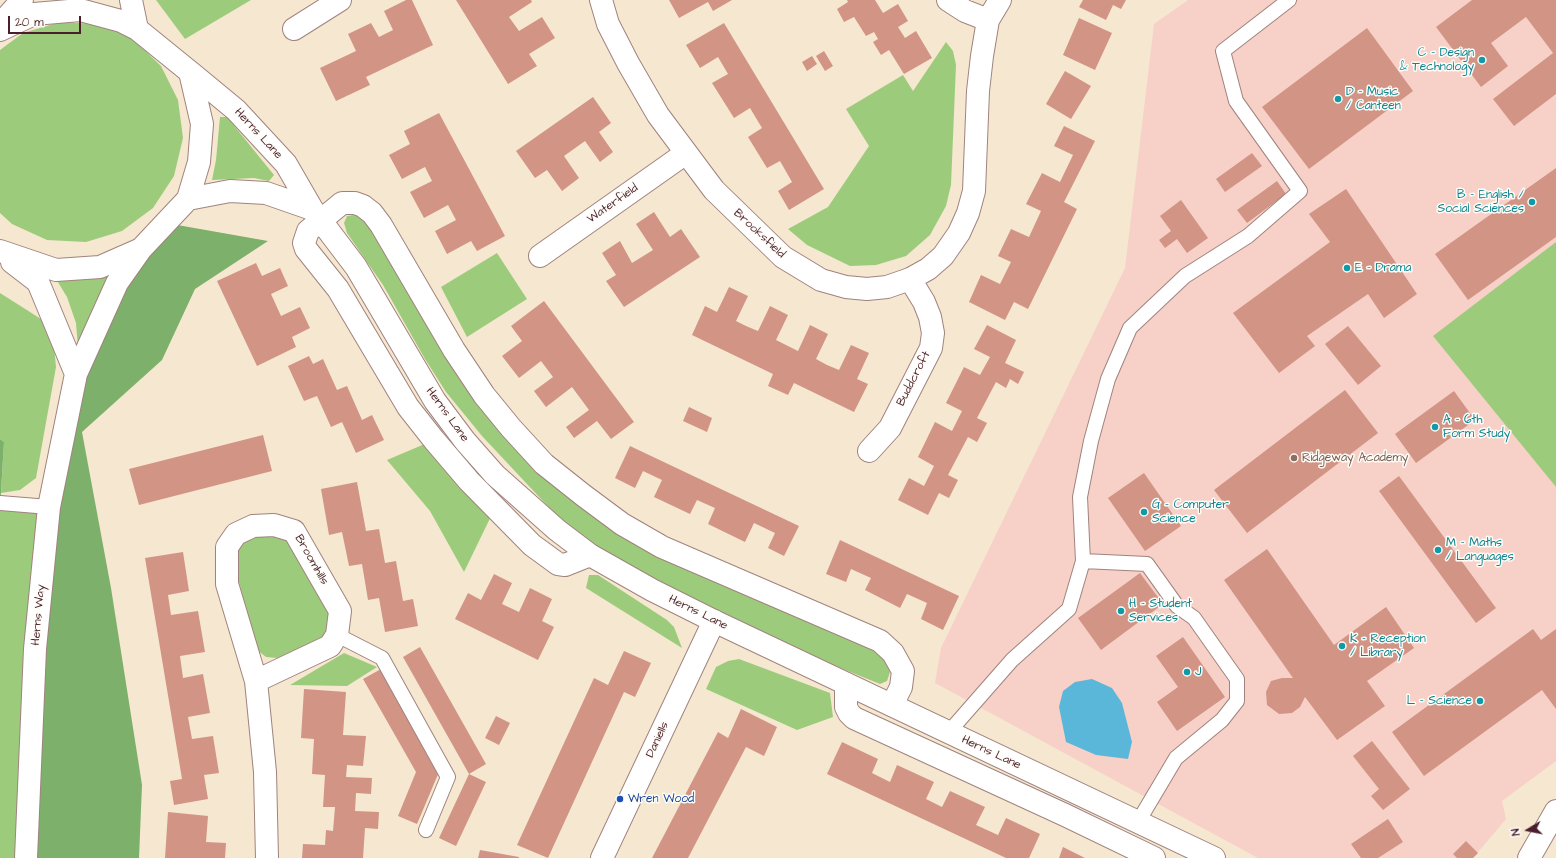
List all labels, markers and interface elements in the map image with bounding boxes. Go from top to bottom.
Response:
scale bar [10,8,83,34]
text: 20 m [15,14,44,31]
place label: C - Design & Technology [1399,46,1474,74]
marker: C - Design & Technology [1477,55,1487,65]
place label: D - Music / Canteen [1346,85,1401,113]
marker: D - Music / Canteen [1333,94,1343,104]
street label: Herns Lane [231,106,285,162]
street label: Waterfield [585,181,641,227]
place label: B - English / Social Sciences [1438,188,1524,216]
marker: B - English / Social Sciences [1527,197,1537,207]
street label: Brooksfield [730,206,788,262]
place label: E - Drama [1355,261,1411,275]
marker: E - Drama [1342,263,1352,273]
street label: Buddcroft [894,349,934,409]
street label: Herns Lane [422,385,472,445]
place label: A - 6th Form Study [1443,413,1510,441]
marker: A - 6th Form Study [1430,422,1440,432]
place label: Ridgeway Academy [1302,451,1408,465]
marker: Ridgeway Academy [1289,453,1299,463]
place label: G - Computer Science [1152,498,1229,526]
marker: G - Computer Science [1139,507,1149,517]
street label: Broomhills [291,532,331,588]
place label: M - Maths / Languages [1446,536,1514,564]
marker: M - Maths / Languages [1433,545,1443,555]
street label: Herns Way [29,584,49,646]
street label: Herns Lane [666,592,730,634]
place label: H - Student Services [1129,597,1192,625]
marker: H - Student Services [1116,606,1126,616]
place label: K - Reception / Library [1350,632,1426,660]
marker: K - Reception / Library [1337,641,1347,651]
place label: J [1195,665,1201,679]
marker: J [1182,667,1192,677]
place label: L - Science [1407,694,1472,708]
marker: L - Science [1475,696,1485,706]
street label: Daniells [643,720,673,760]
street label: Herns Lane [959,733,1023,773]
place label: Wren Wood [628,792,694,806]
marker: Wren Wood [615,794,625,804]
north arrow [1508,810,1548,850]
text: N [1508,827,1524,837]

